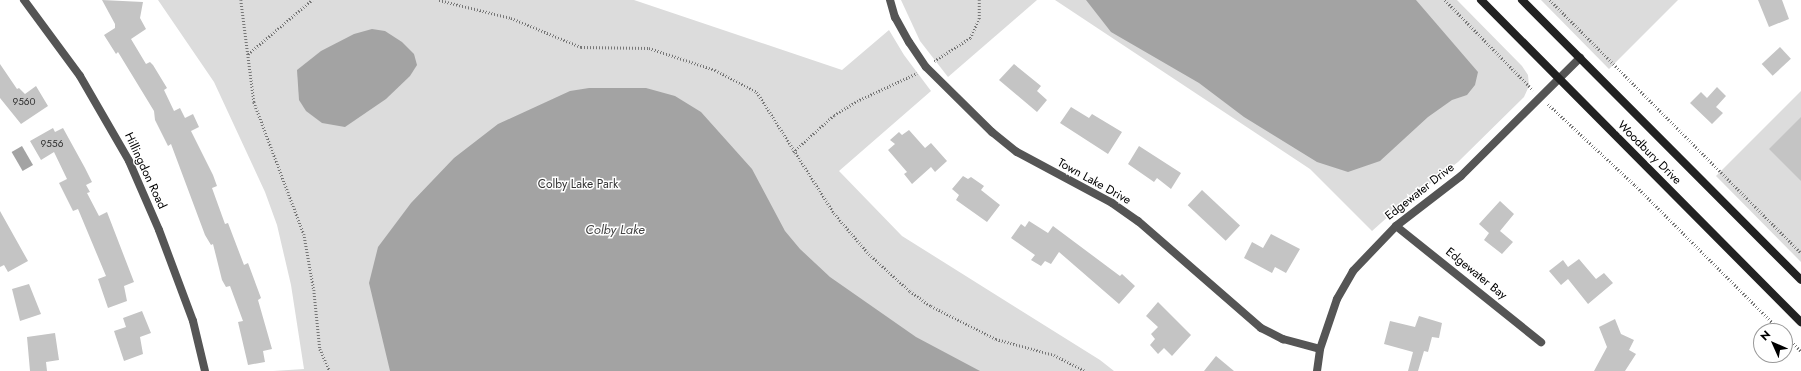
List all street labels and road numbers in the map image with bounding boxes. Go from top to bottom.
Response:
street label: Woodbury Drive [1614,118,1684,188]
street label: Hillingdon Road [121,131,169,211]
street label: Town Lake Drive [1055,156,1133,208]
street label: Edgewater Drive [1383,161,1457,223]
street label: Edgewater Bay [1442,245,1510,303]

